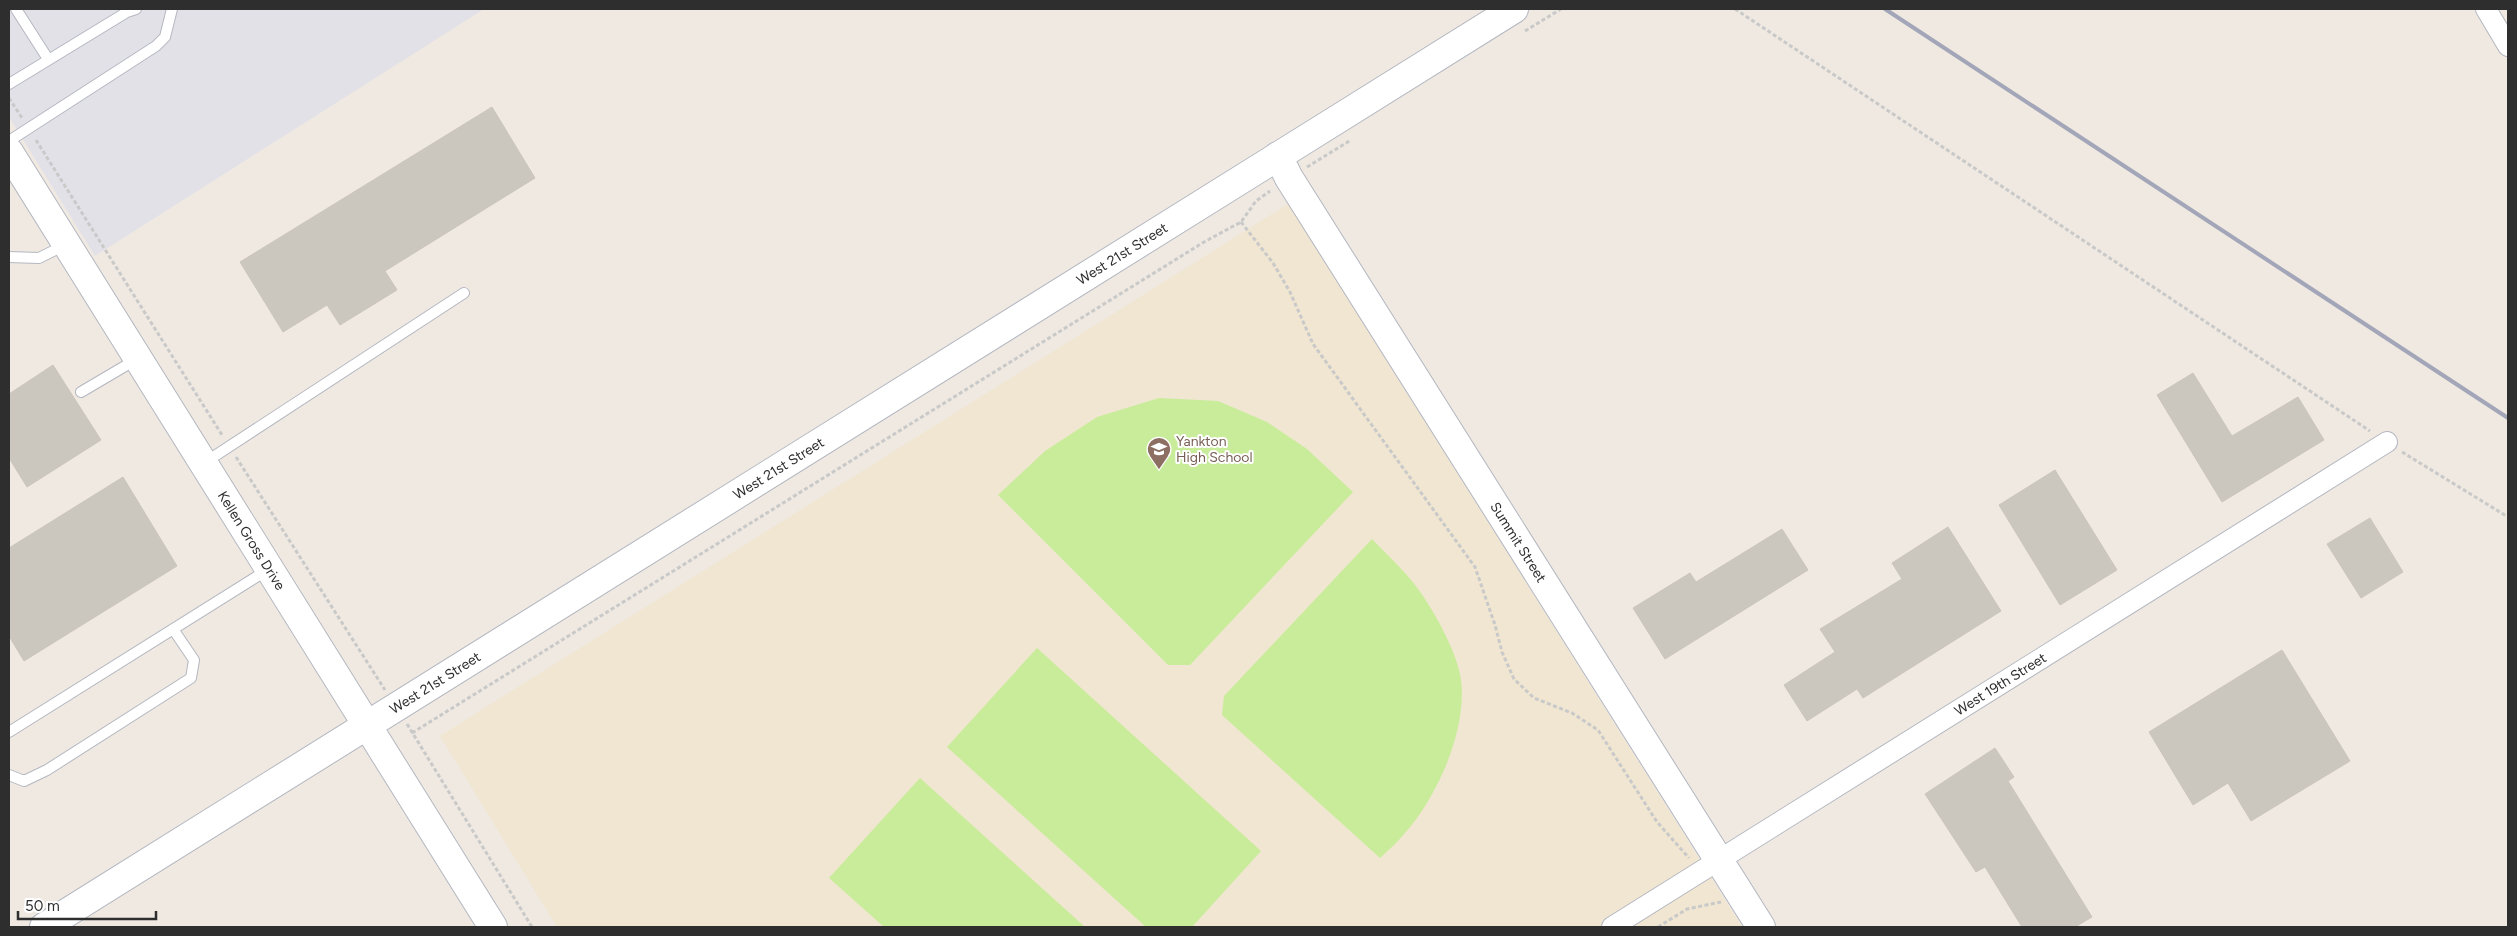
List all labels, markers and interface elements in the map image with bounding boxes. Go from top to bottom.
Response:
street label: West 21st Street [1074,219,1171,289]
place label: Yankton High School [1176,433,1253,466]
street label: West 21st Street [730,434,827,503]
school or university icon: Yankton High School [1146,436,1172,470]
street label: Kellen Gross Drive [214,488,289,594]
street label: Summit Street [1486,499,1550,586]
street label: West 21st Street [387,648,484,718]
street label: West 19th Street [1951,649,2050,720]
scale bar [18,888,155,920]
text: 50 m [25,897,60,915]

